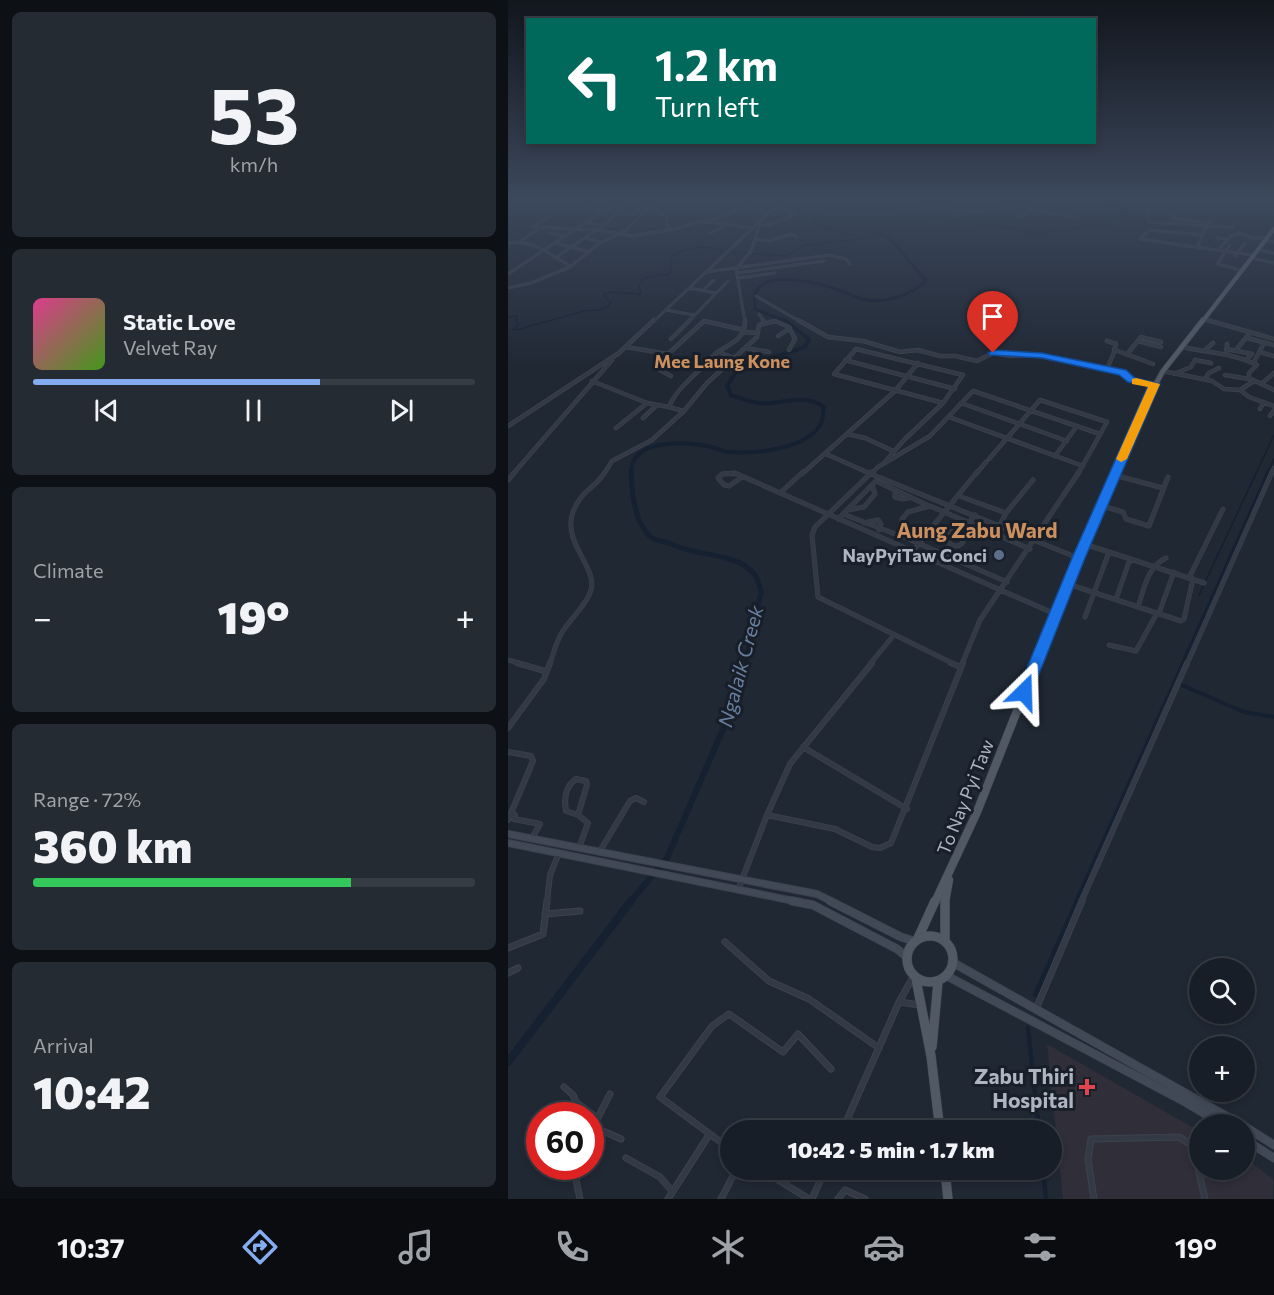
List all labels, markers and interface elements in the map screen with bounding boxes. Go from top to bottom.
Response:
text: 1.2 km [655,38,778,90]
icon: left [556,42,634,120]
text: 53 [209,65,299,160]
text: Turn left [655,90,759,123]
text: km/h [230,152,278,176]
pin [967,291,1018,353]
icon: arrive [976,300,1009,333]
text: Static Love [123,308,236,335]
text: Velvet Ray [123,335,217,359]
district label: Mee Laung Kone [654,350,790,372]
icon: previous [90,394,123,427]
icon: pause [237,394,270,427]
icon: next [385,394,418,427]
district label: Aung Zabu Ward [896,517,1058,542]
place label: NayPyiTaw Conci [843,544,987,566]
marker: NayPyiTaw Conci [992,548,1006,562]
text: Climate [33,558,103,582]
text: 19° [218,588,290,643]
text: − [33,596,52,637]
text: + [456,596,475,637]
water label: Ngalaik Creek [712,601,768,729]
position arrow [992,660,1056,724]
street label: To Nay Pyi Taw [932,736,998,858]
text: Range · 72% [33,787,141,811]
text: 360 km [33,817,192,872]
map controls [1189,958,1255,1180]
button: search [1189,958,1255,1024]
text: Arrival [33,1033,94,1057]
button: + [1189,1036,1255,1102]
text: 10:42 [33,1063,151,1118]
place label: Zabu Thiri Hospital [974,1063,1074,1112]
marker: Zabu Thiri Hospital [1078,1078,1096,1096]
speed limit sign: 60 [526,1102,604,1180]
button: − [1189,1114,1255,1180]
text: 10:42 · 5 min · 1.7 km [787,1136,995,1163]
icon: directions [239,1226,281,1268]
icon: music [395,1226,437,1268]
icon: phone [551,1226,593,1268]
icon: climate [707,1226,749,1268]
icon: car [863,1226,905,1268]
icon: filters [1019,1226,1061,1268]
text: 10:37 [57,1231,125,1264]
text: 19° [1175,1231,1217,1264]

